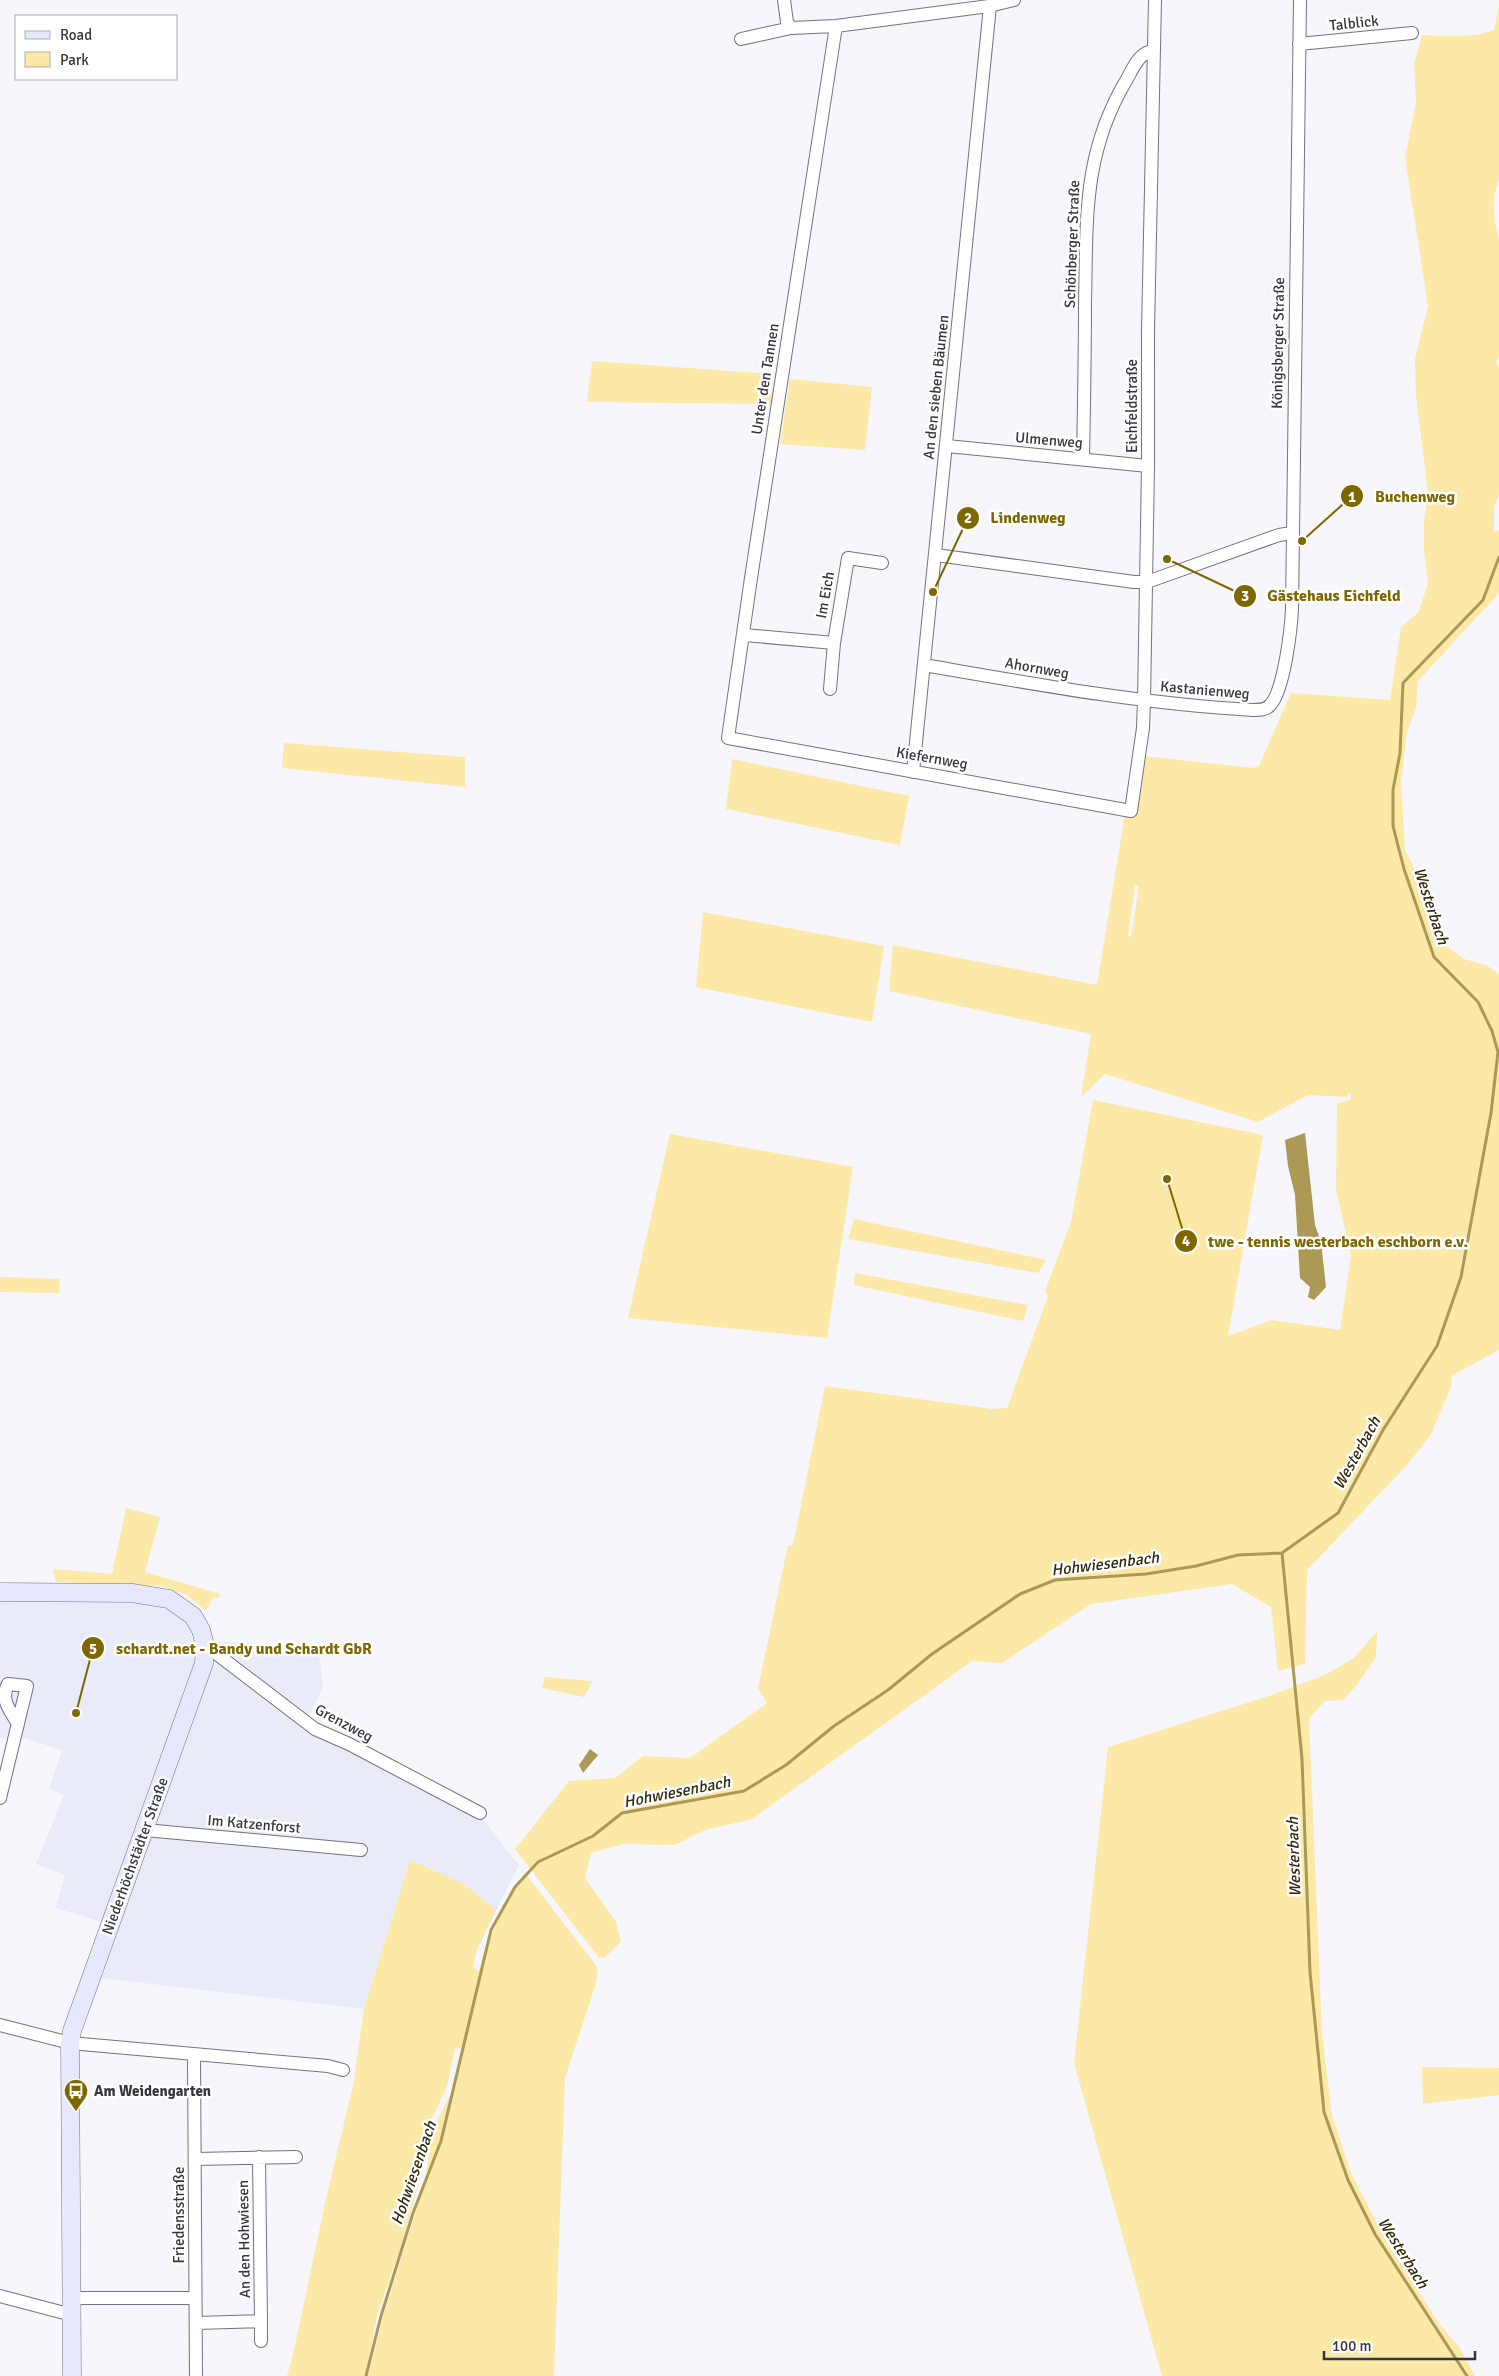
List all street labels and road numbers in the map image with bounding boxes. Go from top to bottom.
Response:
street label: Talblick [1329,11,1380,35]
street label: Schönberger Straße [1061,180,1083,308]
street label: Königsberger Straße [1268,277,1288,409]
street label: An den sieben Bäumen [919,314,953,460]
street label: Unter den Tannen [747,322,783,436]
street label: Eichfeldstraße [1123,359,1141,453]
street label: Ulmenweg [1014,428,1084,452]
street label: Im Eich [812,570,838,620]
street label: Ahornweg [1004,654,1070,682]
street label: Kastanienweg [1160,677,1251,703]
street label: Kiefernweg [895,743,969,773]
street label: Grenzweg [312,1700,376,1746]
street label: Niederhöchstädter Straße [98,1775,172,1937]
street label: Im Katzenforst [207,1811,301,1837]
street label: Friedensstraße [170,2167,188,2263]
street label: An den Hohwiesen [234,2180,254,2298]

